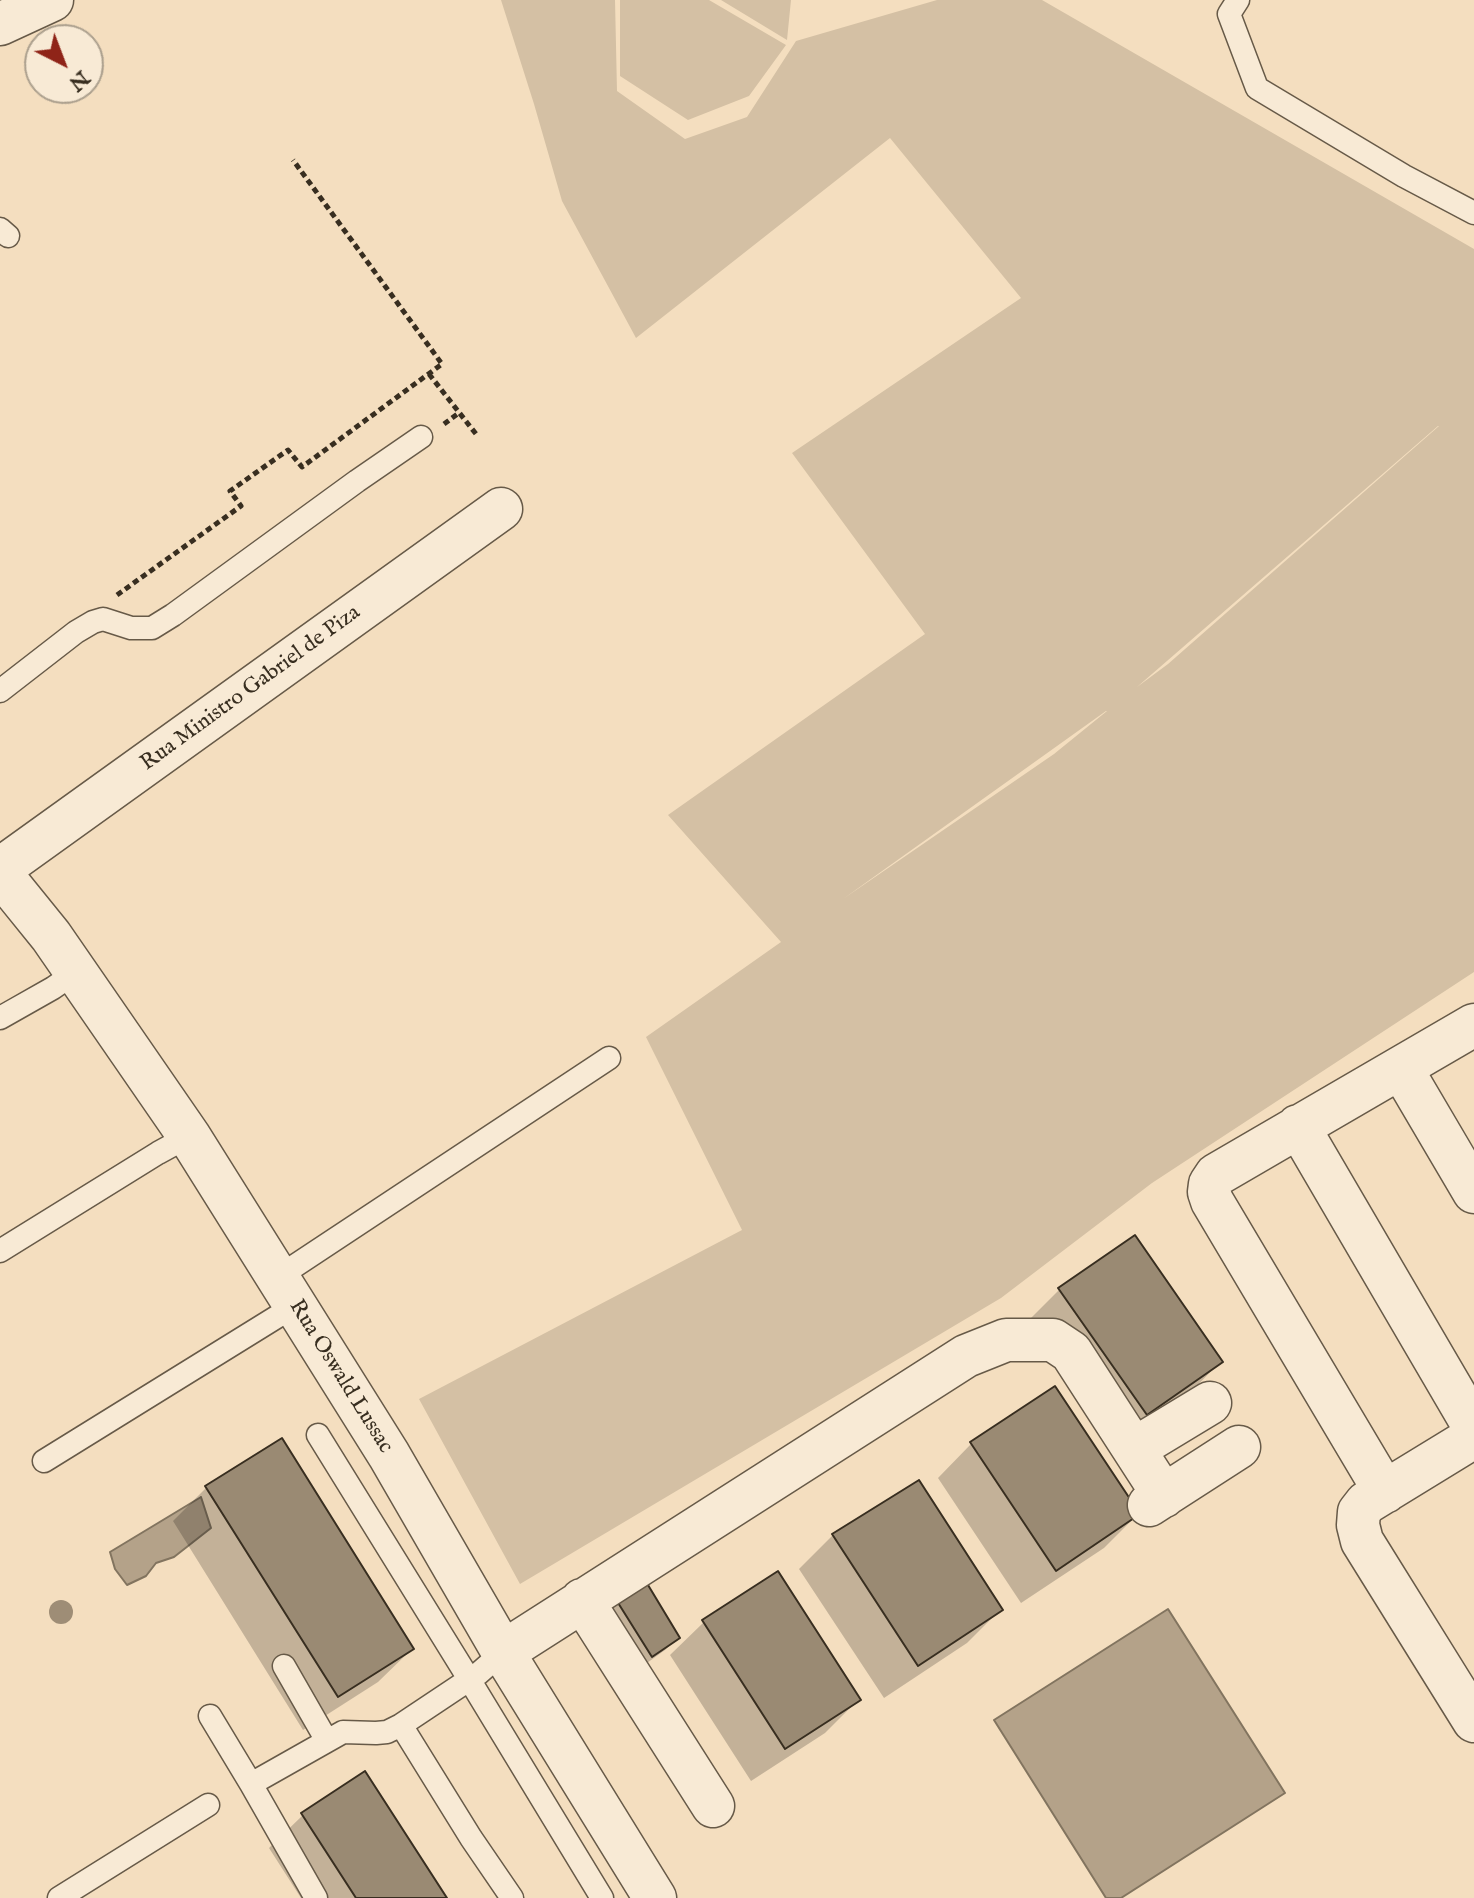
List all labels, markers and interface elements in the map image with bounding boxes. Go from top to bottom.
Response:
north arrow [24,24,104,104]
text: N [62,64,95,97]
street label: Rua Ministro Gabriel de Piza [136,600,366,778]
street label: Rua Oswald Lussac [282,1295,398,1459]

